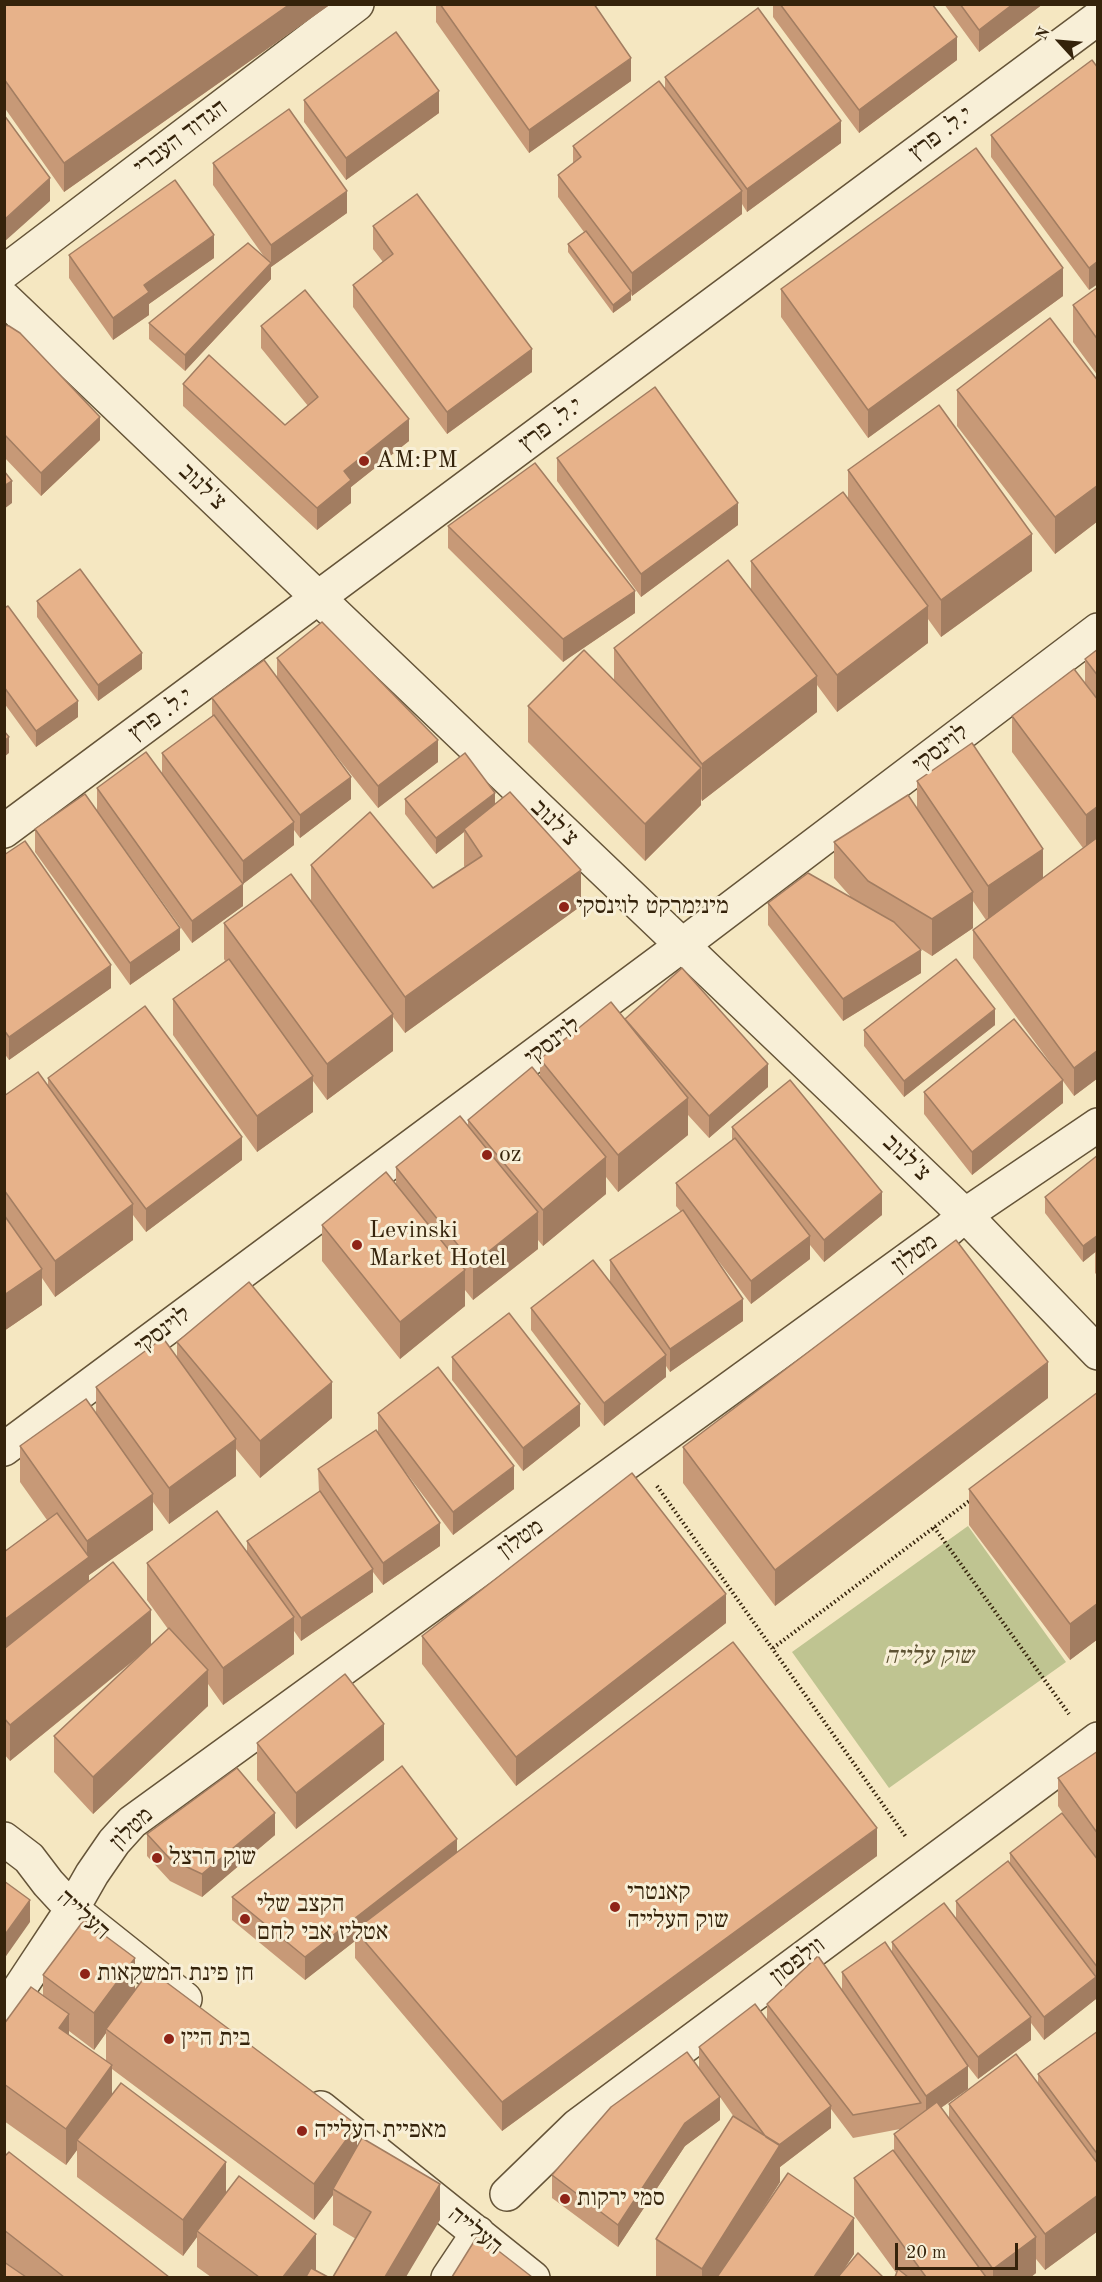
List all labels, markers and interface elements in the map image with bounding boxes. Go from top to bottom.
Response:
north arrow [1030,12,1090,72]
text: N [1034,25,1054,43]
street label: הגדוד העברי [129,94,233,182]
street label: י.ל. פרץ [903,101,979,167]
street label: י.ל. פרץ [513,392,589,458]
place label: AM:PM [376,447,458,475]
marker: AM:PM [357,454,371,468]
street label: צ'לנוב [172,458,232,516]
street label: י.ל. פרץ [123,682,199,748]
street label: לוינסקי [907,719,975,779]
street label: צ'לנוב [524,794,584,852]
place label: מינימרקט לוינסקי [576,893,729,921]
marker: מינימרקט לוינסקי [557,900,571,914]
street label: לוינסקי [519,1012,587,1072]
street label: צ'לנוב [876,1129,936,1187]
place label: oz [499,1141,521,1169]
marker: oz [480,1148,494,1162]
place label: Levinski Market Hotel [369,1217,506,1273]
street label: מטלון [887,1228,943,1280]
marker: Levinski Market Hotel [350,1238,364,1252]
street label: לוינסקי [129,1301,197,1361]
street label: מטלון [493,1513,549,1565]
park label: שוק עלייה [885,1643,973,1671]
street label: מטלון [104,1802,160,1856]
place label: שוק הרצל [169,1844,256,1872]
marker: שוק הרצל [150,1851,164,1865]
place label: קאנטרי שוק העלייה [627,1879,729,1935]
street label: העלייה [50,1884,116,1946]
place label: הקצב שלי אטליז אבי לחם [257,1891,389,1947]
marker: קאנטרי שוק העלייה [608,1900,622,1914]
marker: הקצב שלי אטליז אבי לחם [238,1912,252,1926]
street label: וולפסון [765,1931,831,1991]
place label: חן פינת המשקאות [97,1960,254,1988]
marker: חן פינת המשקאות [78,1967,92,1981]
place label: בית היין [181,2025,251,2053]
marker: בית היין [162,2032,176,2046]
place label: מאפיית העלייה [314,2117,447,2145]
marker: מאפיית העלייה [295,2124,309,2138]
place label: סמי ירקות [577,2185,665,2213]
marker: סמי ירקות [558,2192,572,2206]
street label: העלייה [442,2200,508,2262]
scale bar [898,2231,1021,2269]
text: 20 m [906,2244,946,2262]

